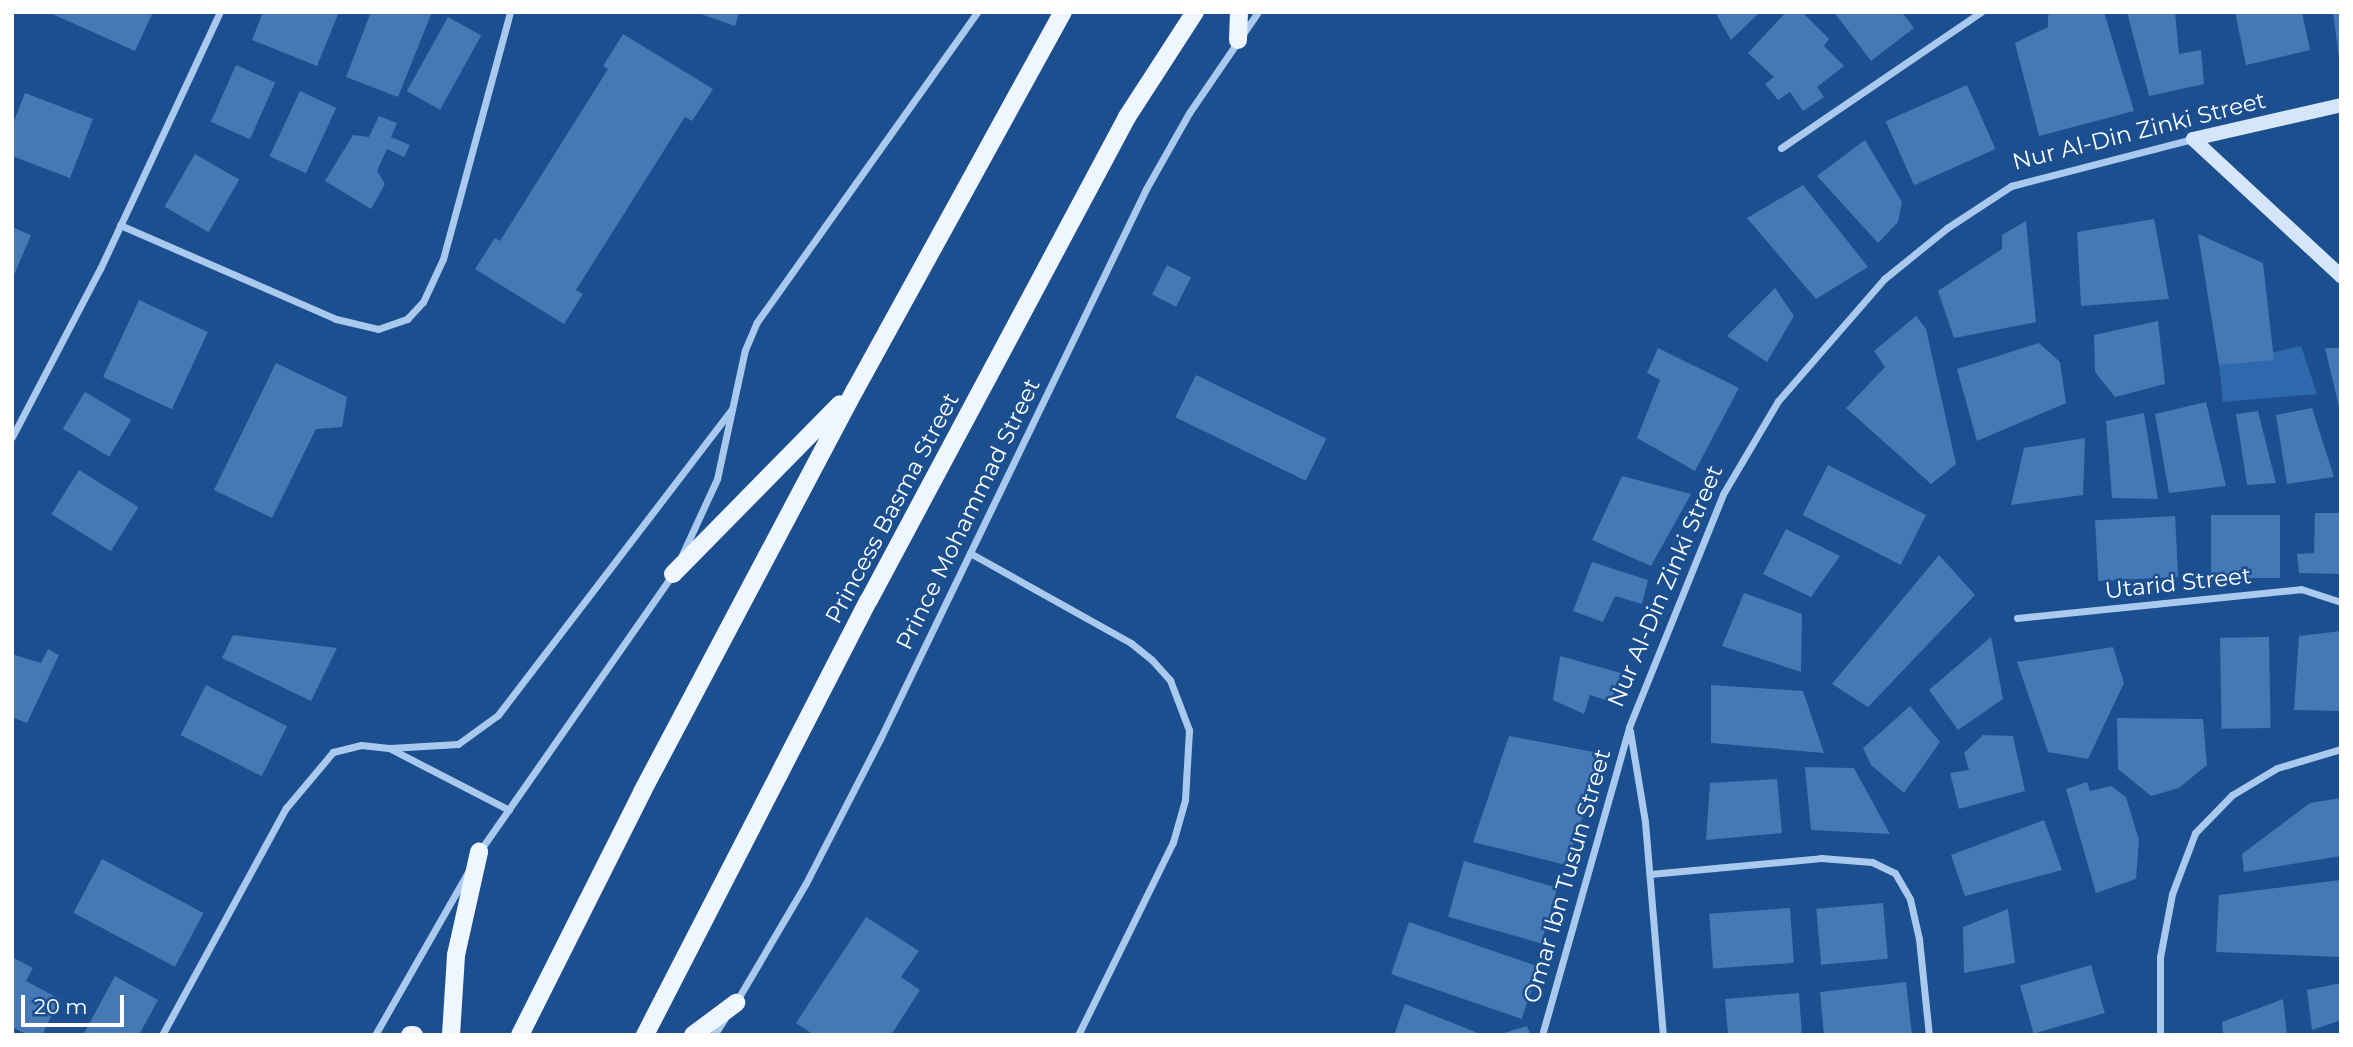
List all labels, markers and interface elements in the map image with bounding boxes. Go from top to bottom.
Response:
street label: Nur Al-Din Zinki Street [2010,86,2268,176]
street label: Prince Mohammad Street [890,374,1046,654]
street label: Princess Basma Street [819,388,965,628]
street label: Nur Al-Din Zinki Street [1602,461,1728,711]
street label: Utarid Street [2103,562,2253,604]
street label: Omar Ibn Tusun Street [1518,746,1616,1006]
scale bar [24,981,128,1025]
text: 20 m [34,994,88,1019]

